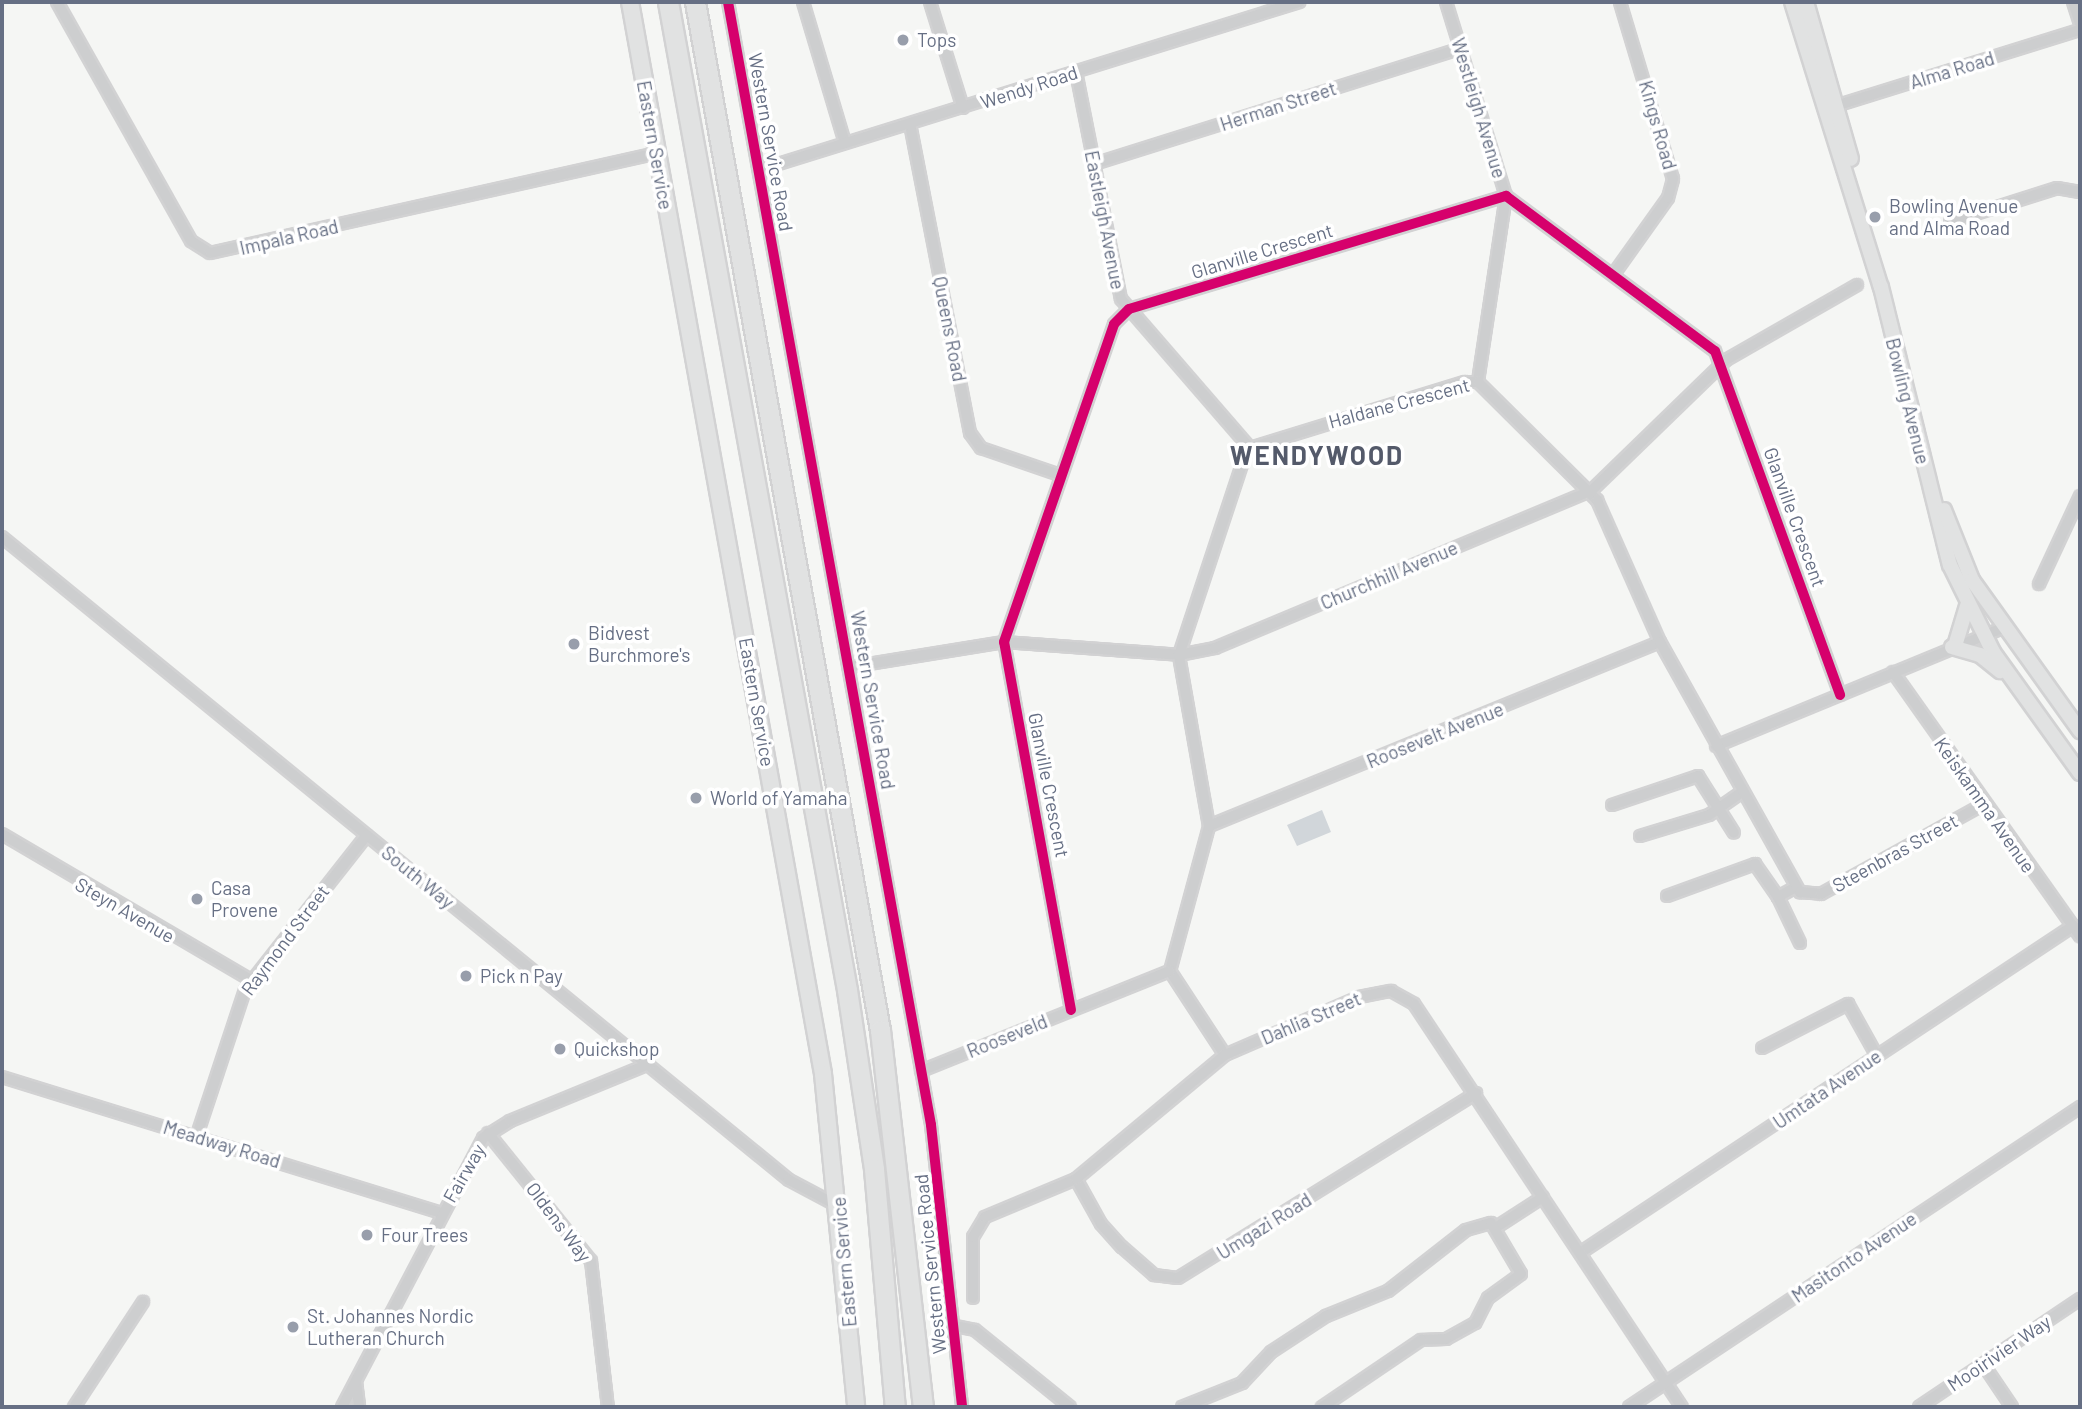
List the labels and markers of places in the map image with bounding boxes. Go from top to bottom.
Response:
place label: Tops [917,29,956,51]
marker: Tops [895,32,911,48]
place label: Bowling Avenue and Alma Road [1889,195,2018,239]
marker: Bowling Avenue and Alma Road [1867,209,1883,225]
place label: Bidvest Burchmore's [588,622,690,666]
marker: Bidvest Burchmore's [566,636,582,652]
place label: World of Yamaha [710,787,847,809]
marker: World of Yamaha [688,790,704,806]
place label: Casa Provene [211,877,278,921]
marker: Casa Provene [189,891,205,907]
place label: Pick n Pay [480,965,563,987]
marker: Pick n Pay [458,968,474,984]
place label: Quickshop [574,1038,659,1060]
marker: Quickshop [552,1041,568,1057]
place label: Four Trees [381,1224,468,1246]
marker: Four Trees [359,1227,375,1243]
place label: St. Johannes Nordic Lutheran Church [307,1305,474,1349]
marker: St. Johannes Nordic Lutheran Church [285,1319,301,1335]

